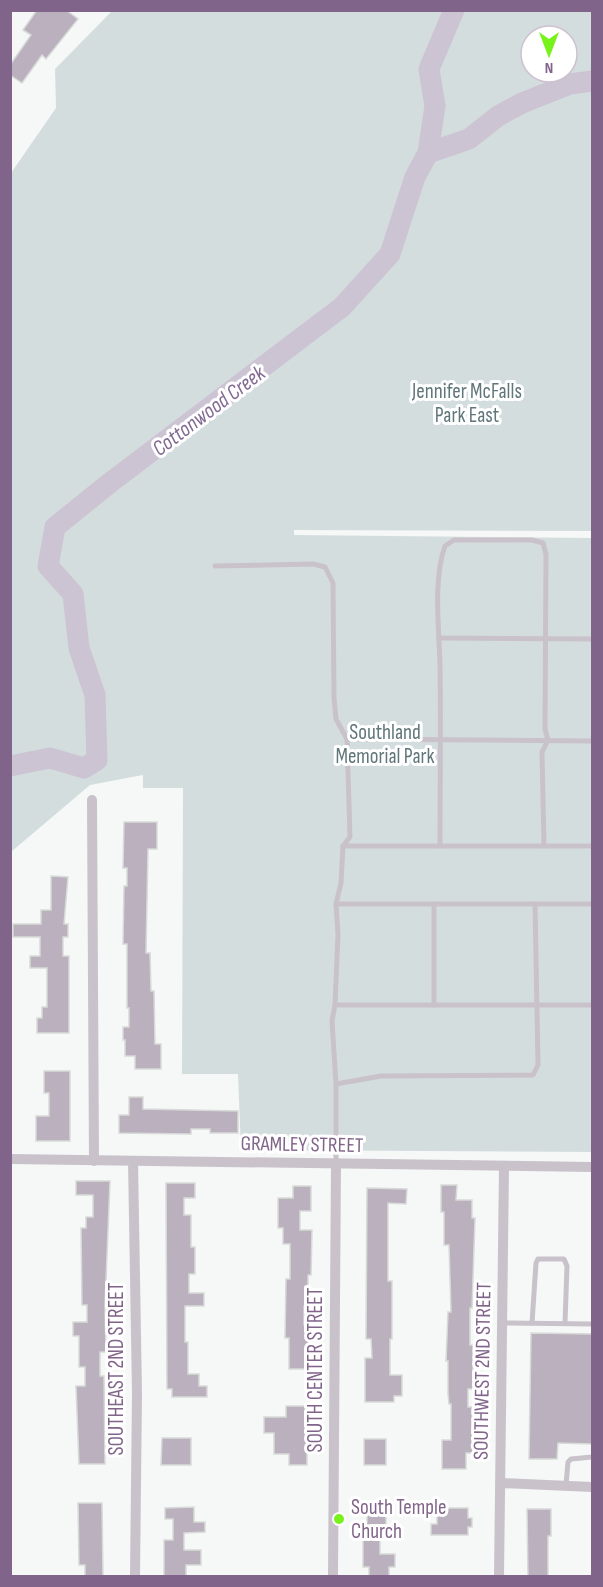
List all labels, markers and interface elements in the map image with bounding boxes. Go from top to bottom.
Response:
north arrow [519,24,579,84]
text: N [545,58,553,77]
water label: Cottonwood Creek [147,359,271,462]
park label: Jennifer McFalls Park East [411,379,522,428]
park label: Southland Memorial Park [335,720,435,769]
street label: GRAMLEY STREET [240,1131,364,1158]
street label: SOUTHWEST 2ND STREET [468,1281,497,1460]
street label: SOUTHEAST 2ND STREET [104,1282,129,1456]
street label: SOUTH CENTER STREET [303,1287,328,1452]
place label: South Temple Church [351,1495,446,1544]
marker: South Temple Church [332,1512,346,1526]

